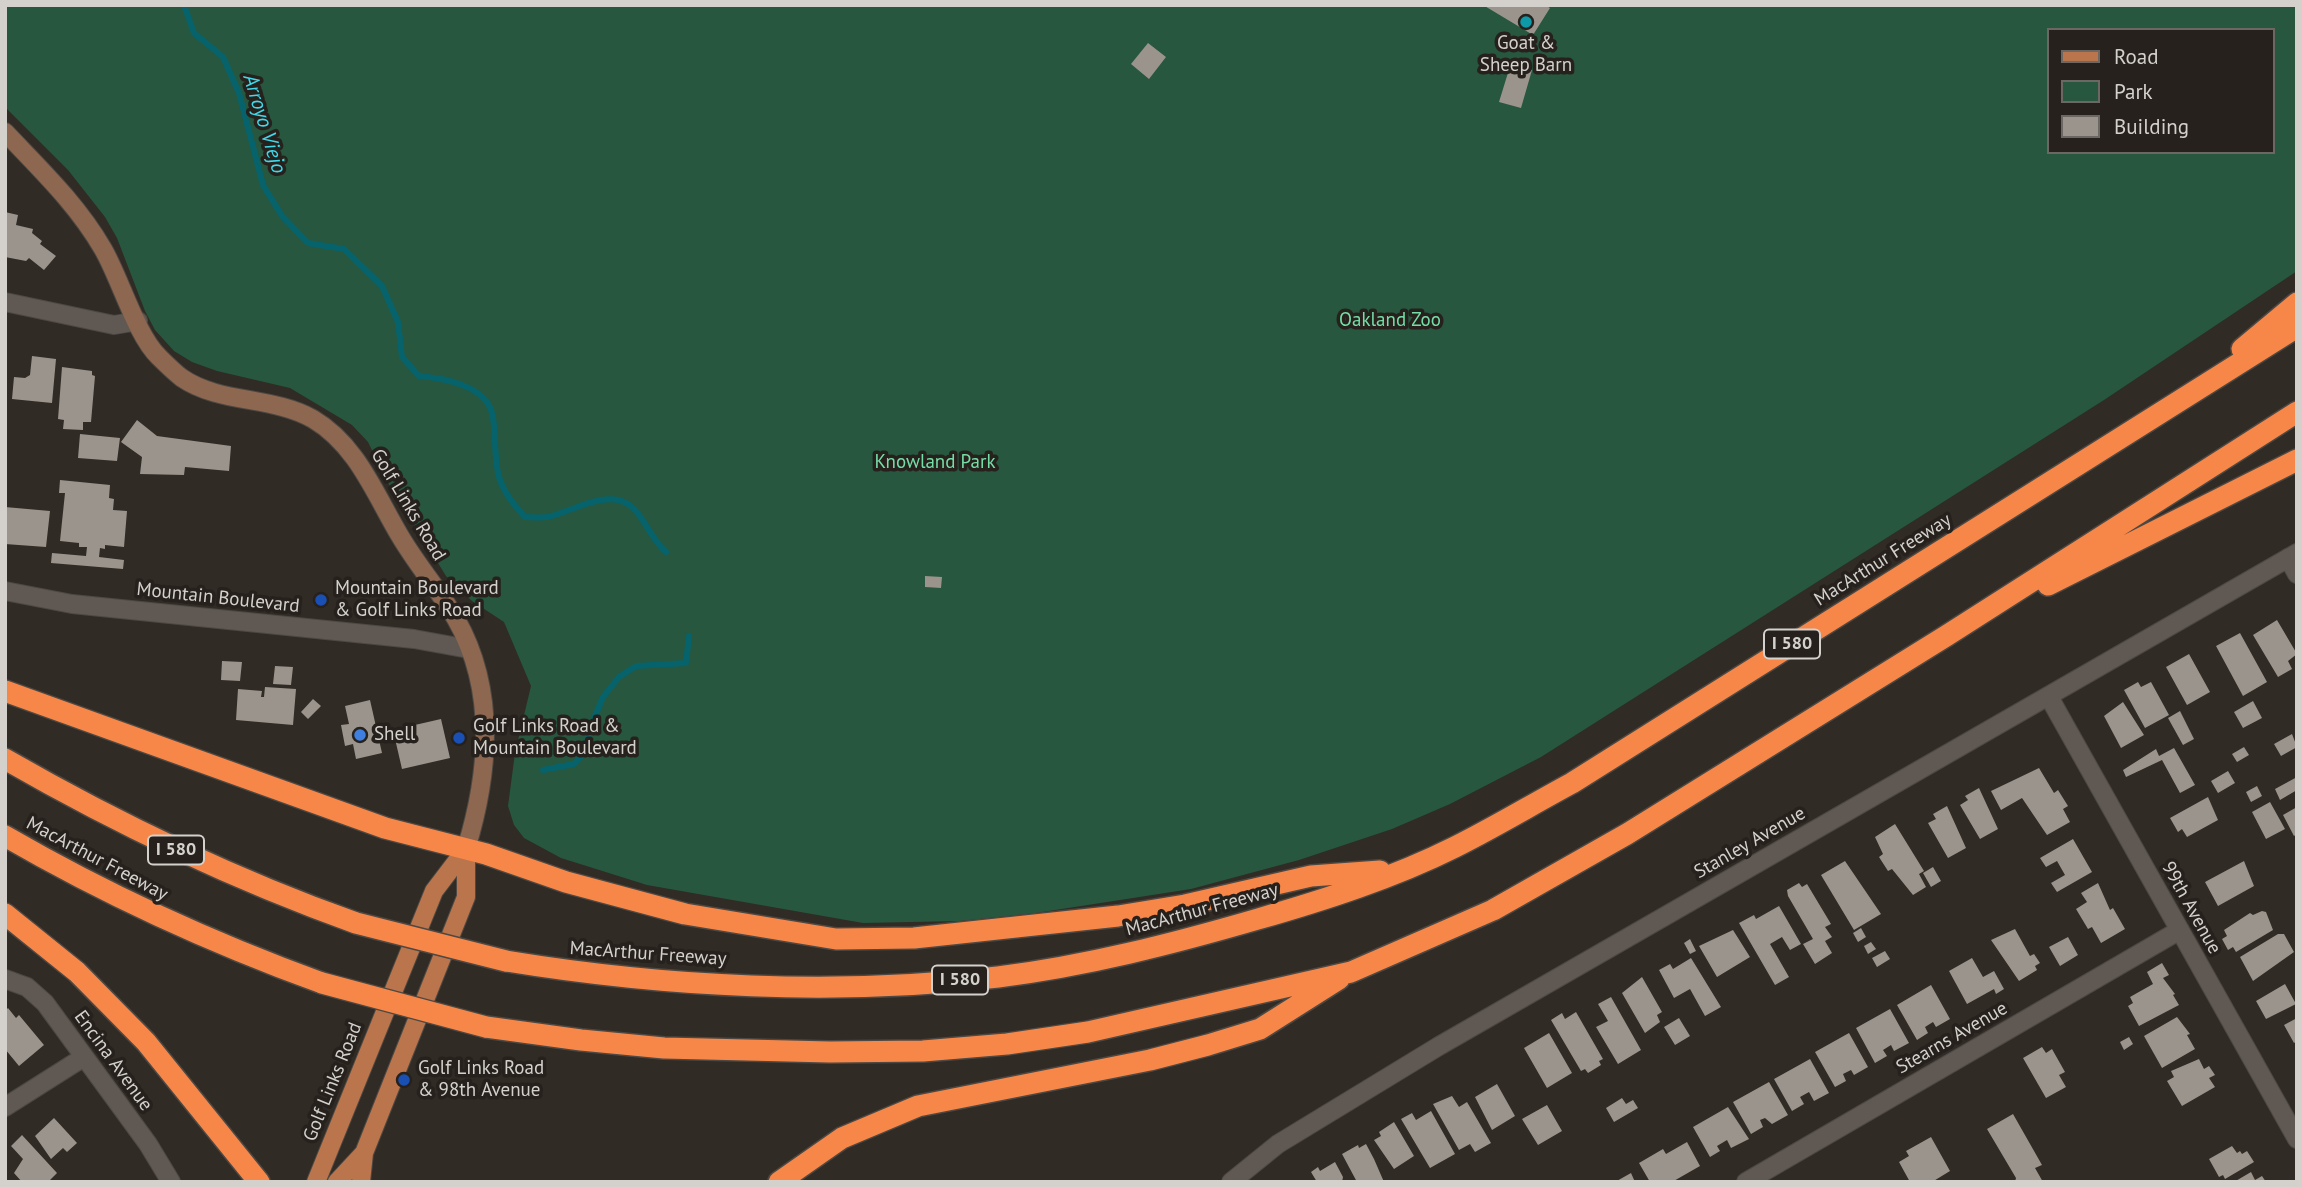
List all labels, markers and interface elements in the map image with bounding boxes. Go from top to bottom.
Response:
marker: Goat & Sheep Barn [1518,14,1534,30]
legend [2046,28,2274,154]
place label: Goat & Sheep Barn [1480,33,1572,77]
text: Road [2114,43,2158,70]
water label: Arroyo Viejo [237,71,291,177]
text: Park [2114,78,2153,105]
text: Building [2114,113,2189,140]
park label: Oakland Zoo [1339,310,1441,332]
street label: Golf Links Road [366,445,450,565]
park label: Knowland Park [875,452,995,474]
street label: MacArthur Freeway [1810,509,1956,611]
street label: Mountain Boulevard [135,578,301,618]
place label: Mountain Boulevard & Golf Links Road [335,578,499,622]
marker: Mountain Boulevard & Golf Links Road [313,592,329,608]
road number: I 580 [1764,630,1820,658]
place label: Golf Links Road & Mountain Boulevard [473,716,637,760]
place label: Shell [374,724,415,746]
marker: Shell [352,727,368,743]
marker: Golf Links Road & Mountain Boulevard [451,730,467,746]
street label: Stanley Avenue [1690,802,1810,884]
street label: MacArthur Freeway [22,812,172,906]
road number: I 580 [148,836,204,864]
street label: 99th Avenue [2156,858,2226,958]
street label: MacArthur Freeway [1123,879,1281,941]
street label: MacArthur Freeway [569,937,727,971]
road number: I 580 [932,965,988,995]
street label: Stearns Avenue [1892,997,2012,1079]
street label: Encina Avenue [69,1006,157,1116]
street label: Golf Links Road [299,1019,367,1145]
place label: Golf Links Road & 98th Avenue [418,1058,544,1102]
marker: Golf Links Road & 98th Avenue [396,1072,412,1088]

